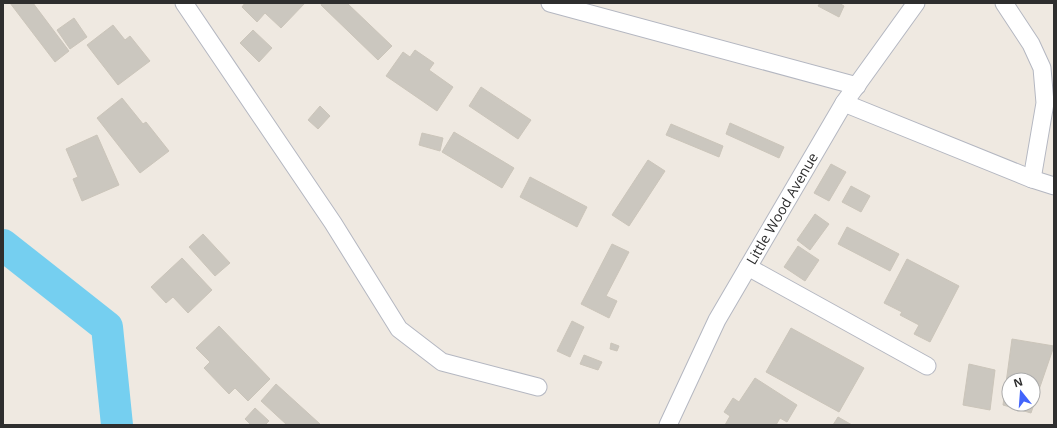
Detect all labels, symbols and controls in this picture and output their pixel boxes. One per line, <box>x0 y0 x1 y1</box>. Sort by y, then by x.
street label: Little Wood Avenue <box>742 149 822 268</box>
north arrow <box>1001 372 1041 412</box>
text: N <box>1011 373 1024 390</box>

